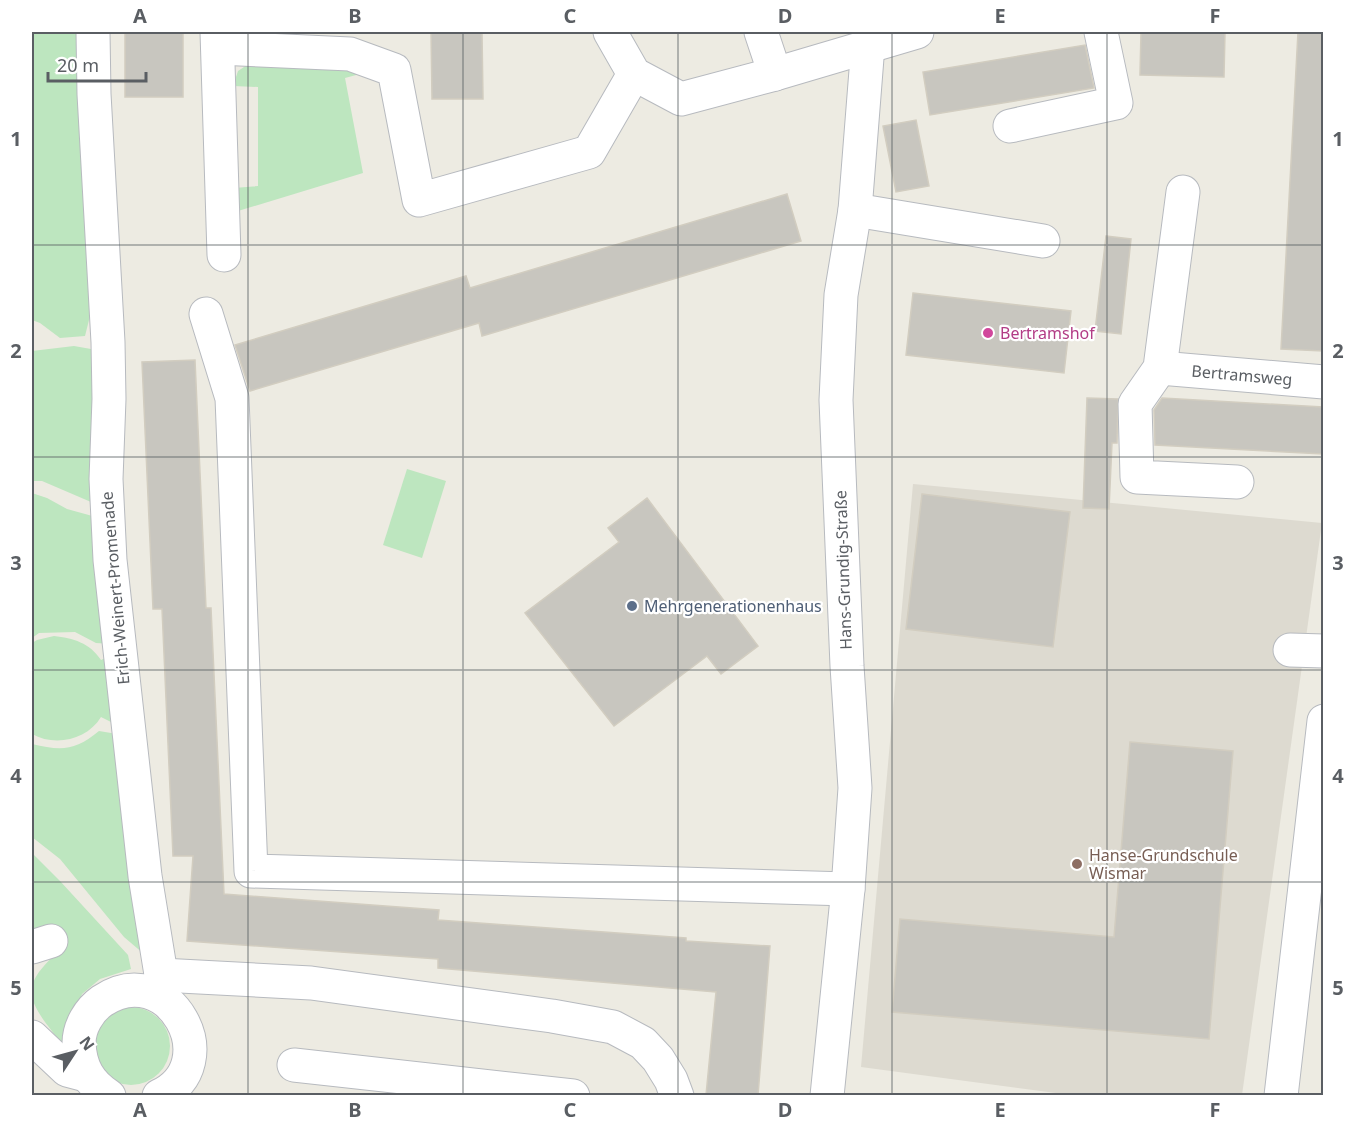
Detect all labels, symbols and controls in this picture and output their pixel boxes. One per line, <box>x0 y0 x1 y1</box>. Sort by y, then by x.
text: A <box>133 2 147 29</box>
text: B <box>348 2 362 29</box>
text: C <box>564 2 577 29</box>
text: D <box>778 2 792 29</box>
text: E <box>994 2 1006 29</box>
text: F <box>1210 2 1220 29</box>
scale bar <box>48 45 146 83</box>
text: 20 m <box>57 53 99 77</box>
text: 1 <box>10 125 22 152</box>
text: 1 <box>1332 125 1344 152</box>
place label: Bertramshof <box>1000 322 1096 344</box>
marker: Bertramshof <box>981 326 995 340</box>
text: 2 <box>10 337 22 364</box>
text: 2 <box>1332 337 1344 364</box>
street label: Bertramsweg <box>1191 360 1293 390</box>
street label: Erich-Weinert-Promenade <box>96 490 134 686</box>
street label: Hans-Grundig-Straße <box>829 490 857 650</box>
text: 3 <box>10 549 22 576</box>
text: 3 <box>1332 549 1344 576</box>
place label: Mehrgenerationenhaus <box>644 595 822 617</box>
marker: Mehrgenerationenhaus <box>625 599 639 613</box>
text: 4 <box>10 762 22 789</box>
text: 4 <box>1332 762 1344 789</box>
place label: Hanse-Grundschule Wismar <box>1089 844 1238 884</box>
marker: Hanse-Grundschule Wismar <box>1070 857 1084 871</box>
text: 5 <box>10 974 22 1001</box>
text: 5 <box>1332 974 1344 1001</box>
north arrow <box>45 1022 105 1082</box>
text: N <box>74 1031 100 1055</box>
text: A <box>133 1096 147 1123</box>
text: B <box>348 1096 362 1123</box>
text: C <box>564 1096 577 1123</box>
text: D <box>778 1096 792 1123</box>
text: E <box>994 1096 1006 1123</box>
text: F <box>1210 1096 1220 1123</box>

